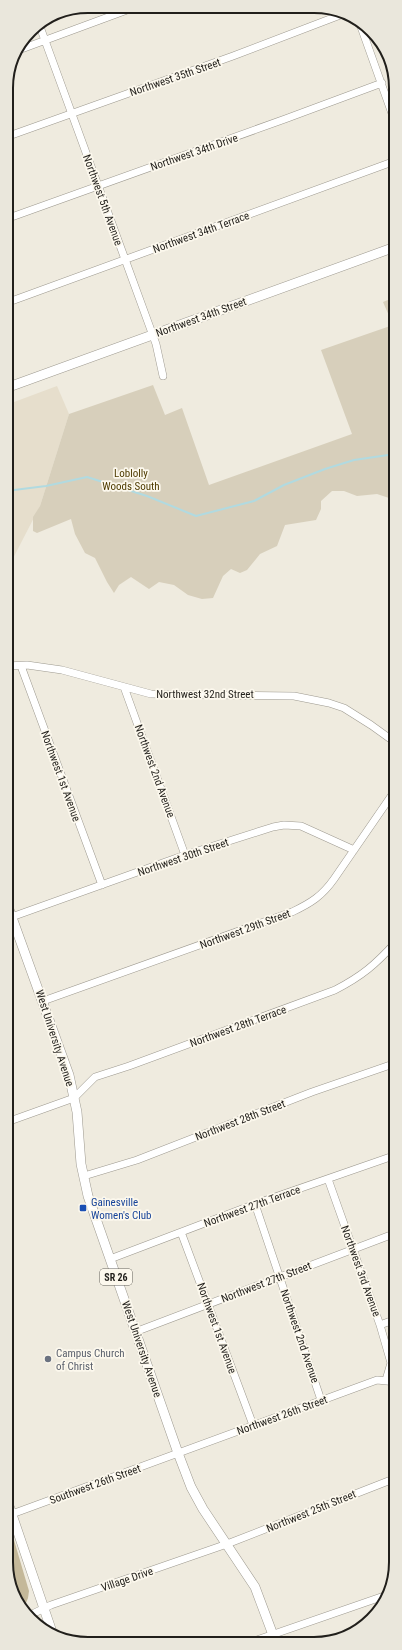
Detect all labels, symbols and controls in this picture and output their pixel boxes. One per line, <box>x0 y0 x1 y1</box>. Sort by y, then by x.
street label: Northwest 35th Street <box>128 56 222 99</box>
street label: Northwest 34th Drive <box>149 131 240 174</box>
street label: Northwest 5th Avenue <box>80 153 125 247</box>
street label: Northwest 34th Terrace <box>151 209 251 256</box>
street label: Northwest 34th Street <box>154 295 248 340</box>
park label: Loblolly Woods South <box>102 467 160 493</box>
street label: Northwest 32nd Street <box>156 688 254 701</box>
street label: Northwest 2nd Avenue <box>132 723 177 819</box>
street label: Northwest 1st Avenue <box>38 729 83 823</box>
street label: Northwest 30th Street <box>136 836 230 879</box>
street label: Northwest 29th Street <box>198 907 292 952</box>
street label: West University Avenue <box>33 988 76 1088</box>
street label: Northwest 28th Terrace <box>188 1003 288 1050</box>
street label: Northwest 28th Street <box>193 1097 287 1144</box>
street label: Northwest 27th Terrace <box>202 1183 302 1230</box>
place label: Gainesville Women's Club <box>91 1196 151 1222</box>
marker: Gainesville Women's Club <box>78 1203 88 1213</box>
street label: Northwest 3rd Avenue <box>338 1224 383 1318</box>
street label: Northwest 27th Street <box>219 1259 313 1306</box>
road number: SR 26 <box>100 1269 132 1285</box>
street label: Northwest 1st Avenue <box>194 1281 239 1375</box>
street label: Northwest 2nd Avenue <box>277 1288 322 1385</box>
street label: West University Avenue <box>119 1299 164 1399</box>
place label: Campus Church of Christ <box>56 1347 125 1373</box>
marker: Campus Church of Christ <box>43 1354 53 1364</box>
street label: Northwest 26th Street <box>235 1393 329 1438</box>
street label: Southwest 26th Street <box>48 1462 142 1507</box>
street label: Northwest 25th Street <box>265 1488 358 1535</box>
street label: Village Drive <box>99 1565 155 1594</box>

